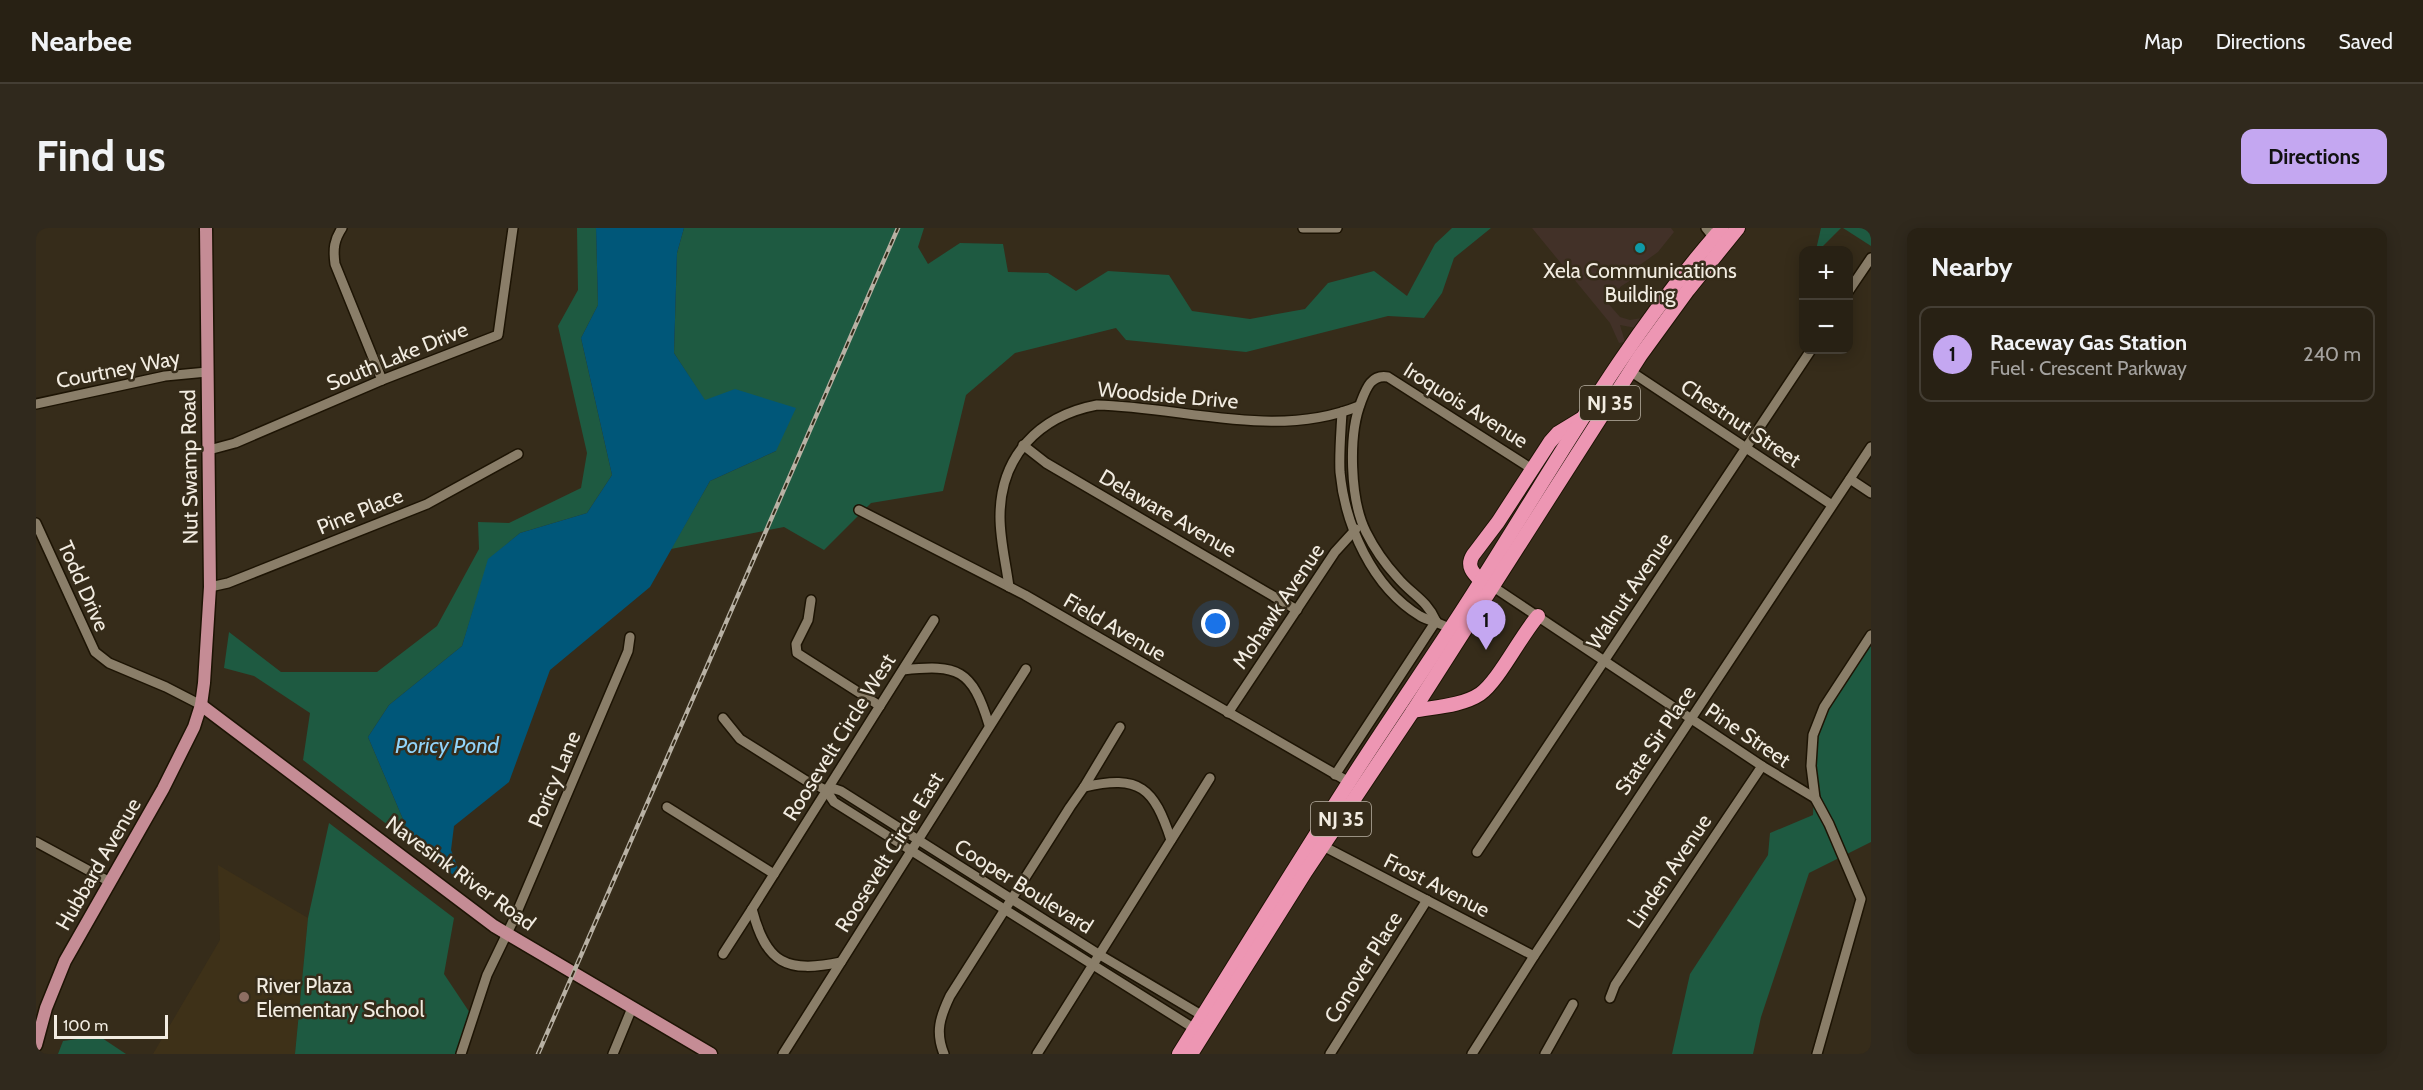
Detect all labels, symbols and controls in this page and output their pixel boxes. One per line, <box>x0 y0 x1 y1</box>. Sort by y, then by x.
text: Nearbee <box>30 24 132 58</box>
text: Map <box>2144 29 2183 54</box>
text: Directions <box>2216 29 2305 54</box>
text: Saved <box>2338 29 2393 54</box>
button: Directions <box>2241 129 2387 184</box>
text: Find us <box>36 130 165 182</box>
marker: Xela Communications Building <box>1633 241 1647 255</box>
map controls <box>1799 246 1853 354</box>
button: + <box>1799 246 1853 300</box>
text: Nearby <box>1931 251 2012 283</box>
place label: Xela Communications Building <box>1543 258 1737 307</box>
button: − <box>1799 300 1853 354</box>
street label: South Lake Drive <box>323 316 472 396</box>
text: Raceway Gas Station <box>1990 329 2187 356</box>
text: 1 <box>1949 342 1956 366</box>
text: 240 m <box>2303 342 2361 366</box>
street label: Courtney Way <box>54 345 183 393</box>
text: Fuel · Crescent Parkway <box>1990 356 2187 380</box>
street label: Iroquois Avenue <box>1399 357 1533 453</box>
street label: Chestnut Street <box>1676 374 1806 472</box>
street label: Woodside Drive <box>1097 376 1240 414</box>
road number: NJ 35 <box>1580 386 1640 420</box>
street label: Nut Swamp Road <box>175 389 203 545</box>
street label: Delaware Avenue <box>1095 464 1241 563</box>
street label: Pine Place <box>313 482 407 540</box>
street label: Walnut Avenue <box>1581 528 1677 654</box>
street label: Todd Drive <box>53 537 115 635</box>
street label: Mohawk Avenue <box>1227 539 1329 673</box>
street label: Field Avenue <box>1059 588 1171 666</box>
pin: 1 <box>1466 600 1506 650</box>
your location <box>1201 609 1230 638</box>
street label: Roosevelt Circle West <box>777 649 901 825</box>
street label: State Sir Place <box>1609 680 1701 799</box>
street label: Pine Street <box>1701 697 1795 773</box>
street label: Poricy Lane <box>522 727 586 831</box>
water label: Poricy Pond <box>395 732 500 759</box>
street label: Roosevelt Circle East <box>830 767 948 937</box>
street label: Hubbard Avenue <box>50 793 146 934</box>
road number: NJ 35 <box>1311 802 1371 836</box>
street label: Linden Avenue <box>1622 809 1716 933</box>
street label: Navesink River Road <box>381 810 541 936</box>
street label: Cooper Boulevard <box>950 833 1098 939</box>
street label: Frost Avenue <box>1380 848 1494 922</box>
street label: Conover Place <box>1319 906 1407 1027</box>
place label: River Plaza Elementary School <box>256 973 424 1022</box>
marker: River Plaza Elementary School <box>237 990 251 1004</box>
scale bar <box>54 1012 168 1040</box>
text: 100 m <box>63 1016 108 1035</box>

